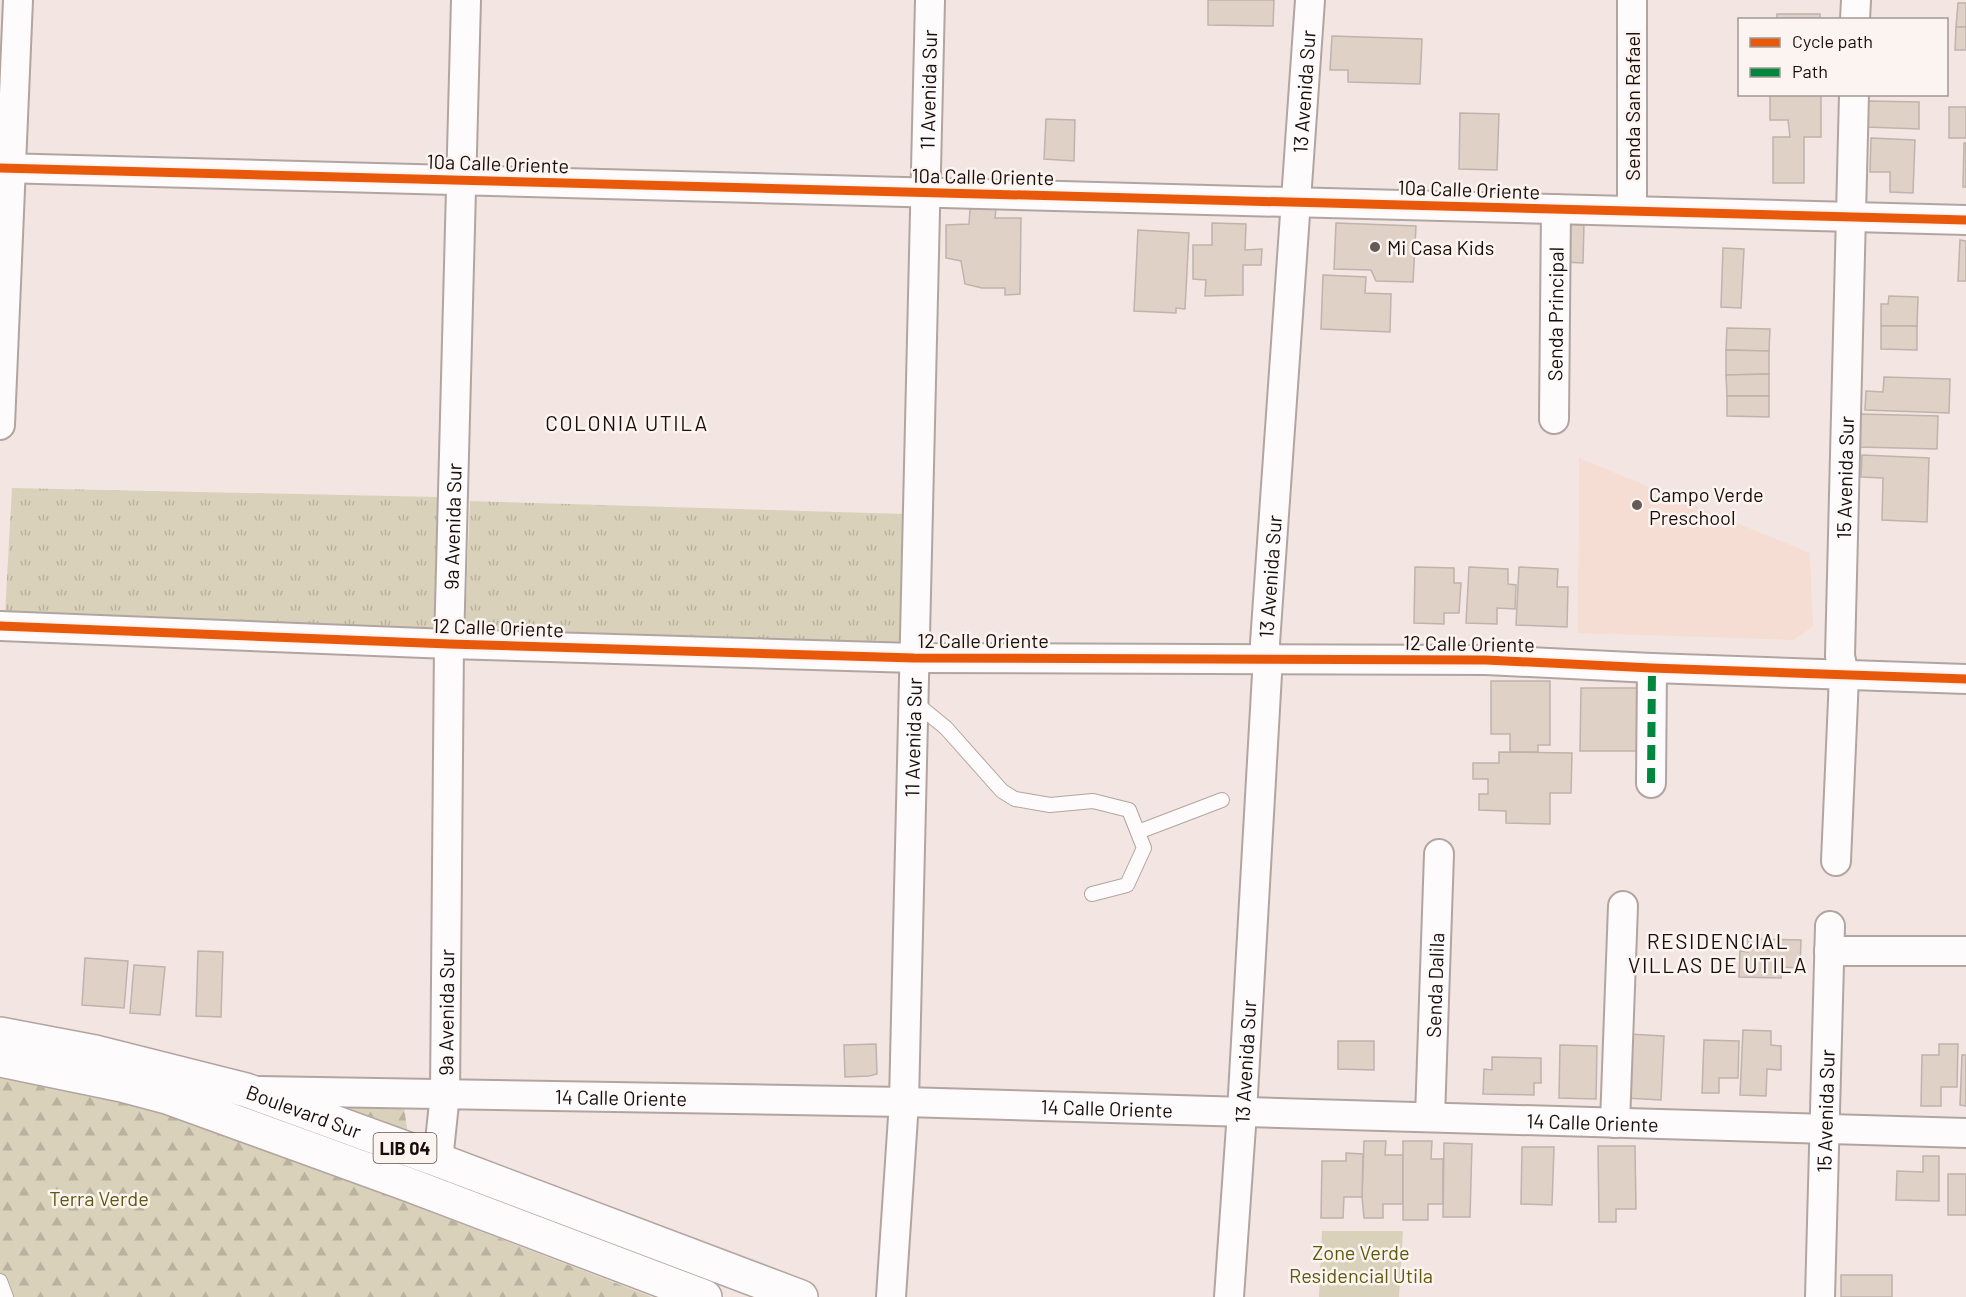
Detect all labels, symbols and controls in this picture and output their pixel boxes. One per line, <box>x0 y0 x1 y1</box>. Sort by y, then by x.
legend <box>1738 18 1948 96</box>
street label: 11 Avenida Sur <box>914 29 941 150</box>
street label: 13 Avenida Sur <box>1287 29 1320 154</box>
text: Cycle path <box>1792 30 1873 52</box>
street label: Senda San Rafael <box>1620 31 1644 181</box>
text: Path <box>1792 60 1828 82</box>
street label: 10a Calle Oriente <box>426 149 570 177</box>
street label: 10a Calle Oriente <box>912 163 1054 189</box>
street label: 10a Calle Oriente <box>1397 175 1541 203</box>
place label: Mi Casa Kids <box>1387 235 1494 259</box>
marker: Mi Casa Kids <box>1368 240 1382 254</box>
street label: Senda Principal <box>1542 247 1568 381</box>
district label: COLONIA UTILA <box>545 410 709 435</box>
street label: 15 Avenida Sur <box>1831 416 1858 540</box>
street label: 9a Avenida Sur <box>438 463 466 590</box>
place label: Campo Verde Preschool <box>1649 482 1764 529</box>
marker: Campo Verde Preschool <box>1630 498 1644 512</box>
street label: 13 Avenida Sur <box>1253 514 1286 639</box>
street label: 12 Calle Oriente <box>432 613 564 641</box>
street label: 12 Calle Oriente <box>917 628 1049 652</box>
street label: 12 Calle Oriente <box>1403 630 1535 656</box>
street label: 11 Avenida Sur <box>899 677 926 798</box>
district label: RESIDENCIAL VILLAS DE UTILA <box>1628 928 1808 977</box>
street label: Senda Dalila <box>1421 932 1448 1038</box>
street label: 9a Avenida Sur <box>433 949 458 1076</box>
street label: 13 Avenida Sur <box>1229 999 1260 1124</box>
street label: 15 Avenida Sur <box>1811 1049 1839 1173</box>
street label: Boulevard Sur <box>243 1079 365 1143</box>
street label: 14 Calle Oriente <box>555 1084 687 1110</box>
street label: 14 Calle Oriente <box>1040 1094 1173 1122</box>
street label: 14 Calle Oriente <box>1526 1108 1659 1136</box>
road number: LIB 04 <box>374 1133 436 1163</box>
park label: Terra Verde <box>49 1186 149 1210</box>
park label: Zone Verde Residencial Utila <box>1289 1240 1433 1287</box>

